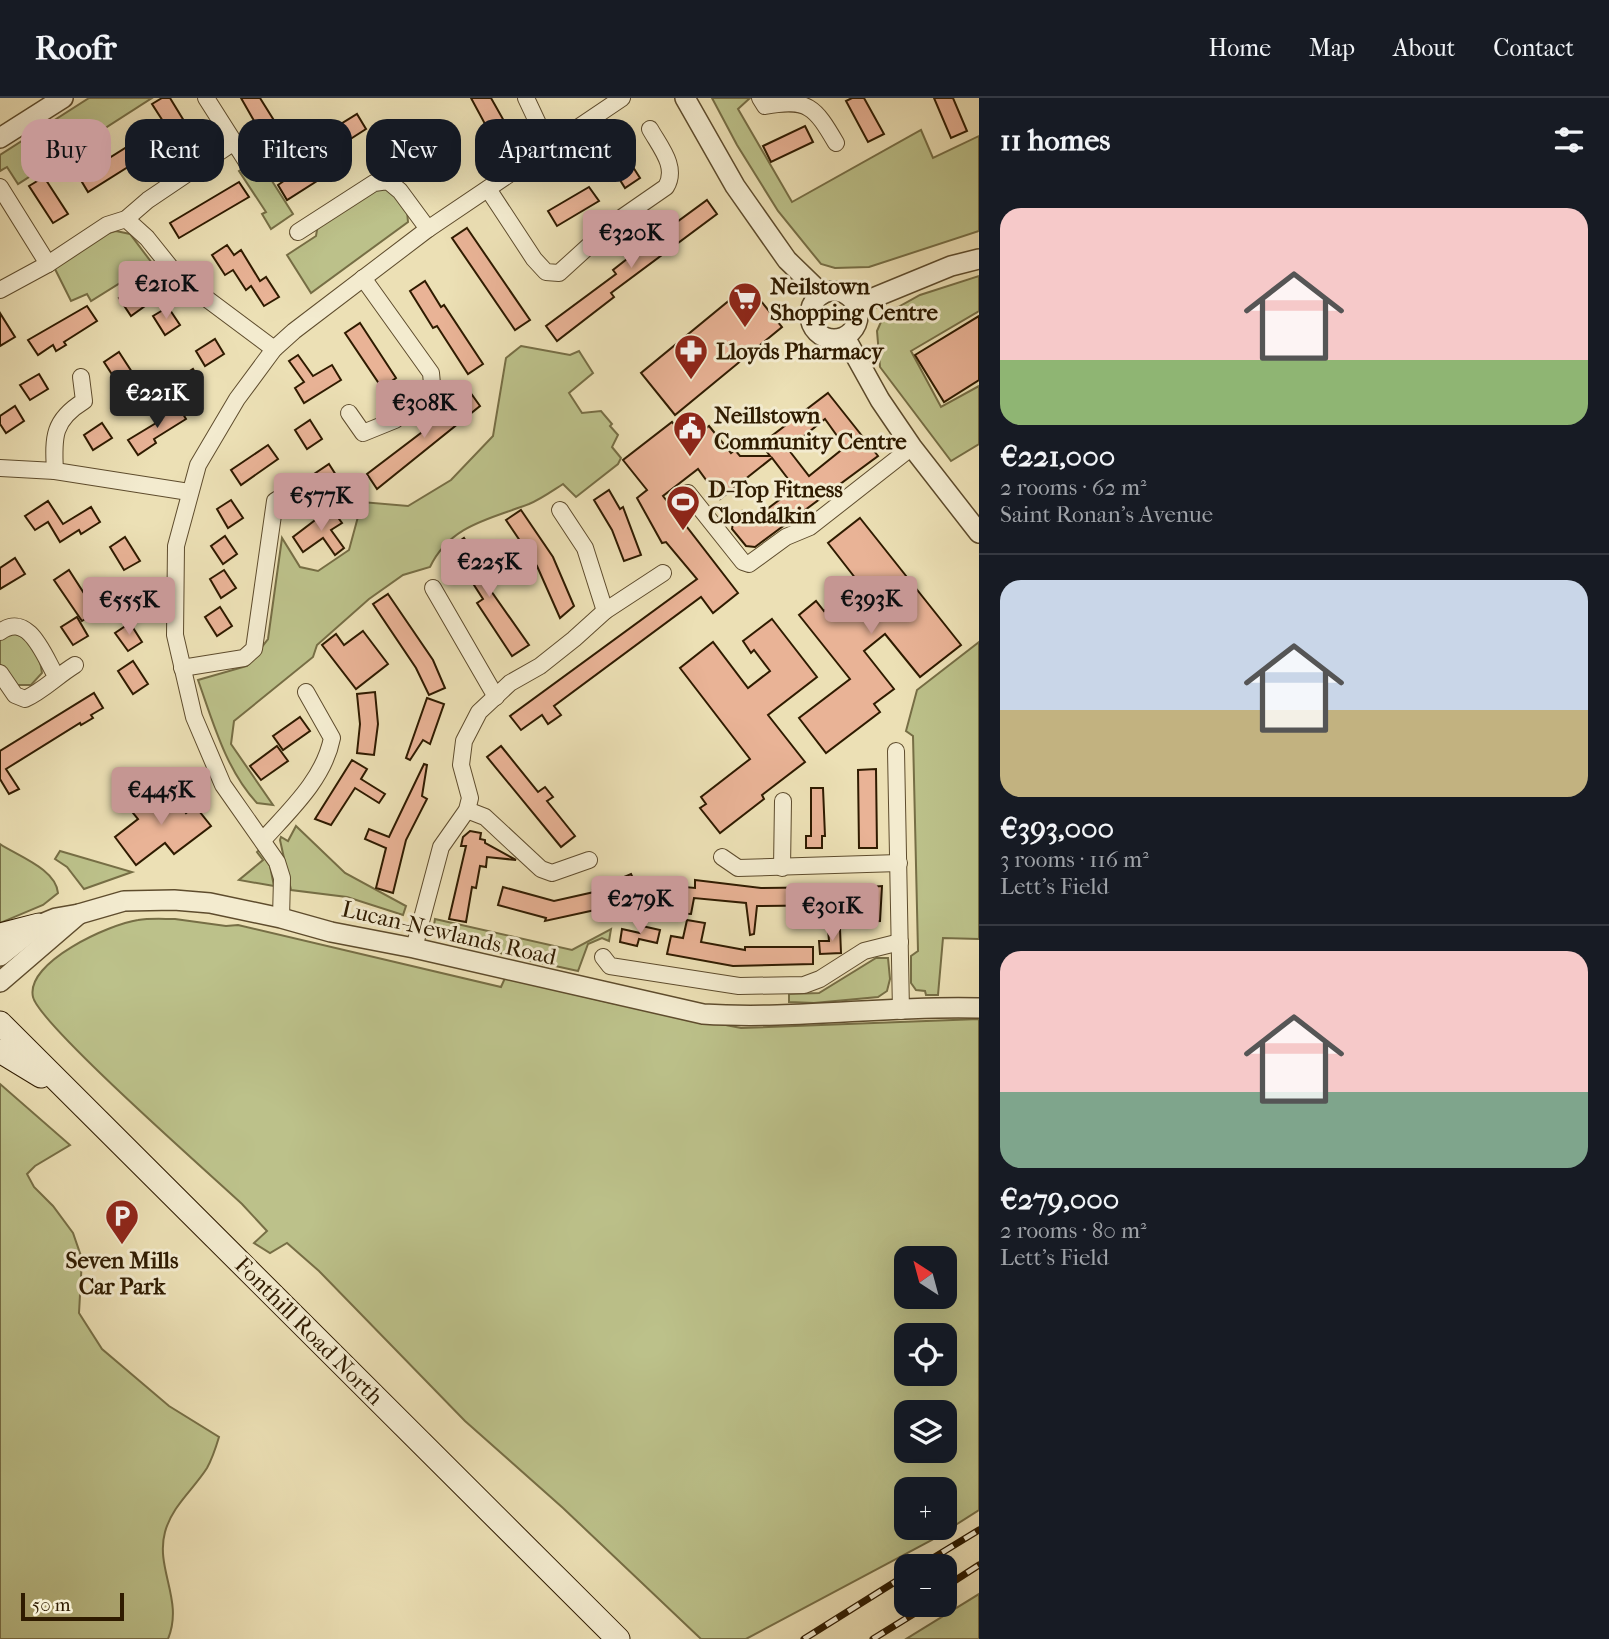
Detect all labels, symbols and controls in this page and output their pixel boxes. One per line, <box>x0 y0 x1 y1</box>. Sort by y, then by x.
text: Roofr <box>35 29 117 68</box>
text: Home <box>1209 34 1271 62</box>
text: Map <box>1309 34 1355 62</box>
text: About <box>1393 34 1455 62</box>
text: Contact <box>1493 34 1574 62</box>
chip: Buy <box>21 119 111 182</box>
chip: Rent <box>125 119 224 182</box>
chip: Filters <box>238 119 352 182</box>
chip: New <box>366 119 461 182</box>
chip: Apartment <box>475 119 636 182</box>
icon: filters <box>1550 121 1588 159</box>
text: 11 homes <box>1000 123 1110 158</box>
pin: €320K <box>582 211 680 270</box>
text: €320K <box>599 219 663 246</box>
icon: home <box>1231 253 1357 379</box>
pin: €210K <box>117 262 215 321</box>
text: €210K <box>135 270 197 297</box>
place label: Neilstown Shopping Centre <box>770 273 938 326</box>
supermarket icon: Neilstown Shopping Centre <box>726 280 764 329</box>
pharmacy icon: Lloyds Pharmacy <box>672 332 710 381</box>
place label: Lloyds Pharmacy <box>716 338 885 365</box>
pin: €221K <box>108 370 206 430</box>
text: €221K <box>126 379 188 406</box>
pin: €308K <box>375 380 473 440</box>
text: €308K <box>392 389 456 416</box>
place label: Neillstown Community Centre <box>714 402 907 455</box>
public building icon: Neillstown Community Centre <box>671 409 709 458</box>
text: €221,000 <box>1000 439 1115 474</box>
pin: €577K <box>272 474 370 533</box>
text: 2 rooms · 62 m² <box>1000 474 1147 501</box>
place label: D-Top Fitness Clondalkin <box>708 476 843 529</box>
text: €577K <box>290 482 352 509</box>
sports icon: D-Top Fitness Clondalkin <box>664 483 702 532</box>
text: Saint Ronan's Avenue <box>1000 501 1213 528</box>
pin: €225K <box>440 540 538 599</box>
text: €225K <box>457 548 521 575</box>
pin: €393K <box>822 576 920 636</box>
pin: €555K <box>80 578 178 637</box>
text: €393K <box>840 585 902 612</box>
text: €555K <box>99 586 159 613</box>
icon: home <box>1231 625 1357 751</box>
pin: €445K <box>112 768 210 827</box>
text: €445K <box>127 776 195 803</box>
text: €393,000 <box>1000 811 1114 846</box>
text: 3 rooms · 116 m² <box>1000 846 1149 873</box>
text: Lett's Field <box>1000 873 1109 900</box>
pin: €279K <box>591 876 689 936</box>
pin: €301K <box>783 884 881 943</box>
text: €279K <box>607 885 673 912</box>
text: €301K <box>802 892 862 919</box>
street label: Lucan-Newlands Road <box>339 895 559 971</box>
icon: home <box>1231 996 1357 1122</box>
text: €279,000 <box>1000 1182 1119 1217</box>
parking icon: Seven Mills Car Park <box>103 1197 141 1246</box>
text: 2 rooms · 80 m² <box>1000 1217 1147 1244</box>
text: Lett's Field <box>1000 1244 1109 1271</box>
north arrow <box>894 1246 957 1309</box>
map controls <box>894 1246 957 1617</box>
place label: Seven Mills Car Park <box>66 1247 179 1300</box>
street label: Fonthill Road North <box>229 1251 389 1411</box>
button: locate <box>894 1323 957 1386</box>
button: layers <box>894 1400 957 1463</box>
button: + <box>894 1477 957 1540</box>
button: − <box>894 1554 957 1617</box>
scale bar <box>21 1590 124 1622</box>
text: 50 m <box>32 1594 71 1616</box>

